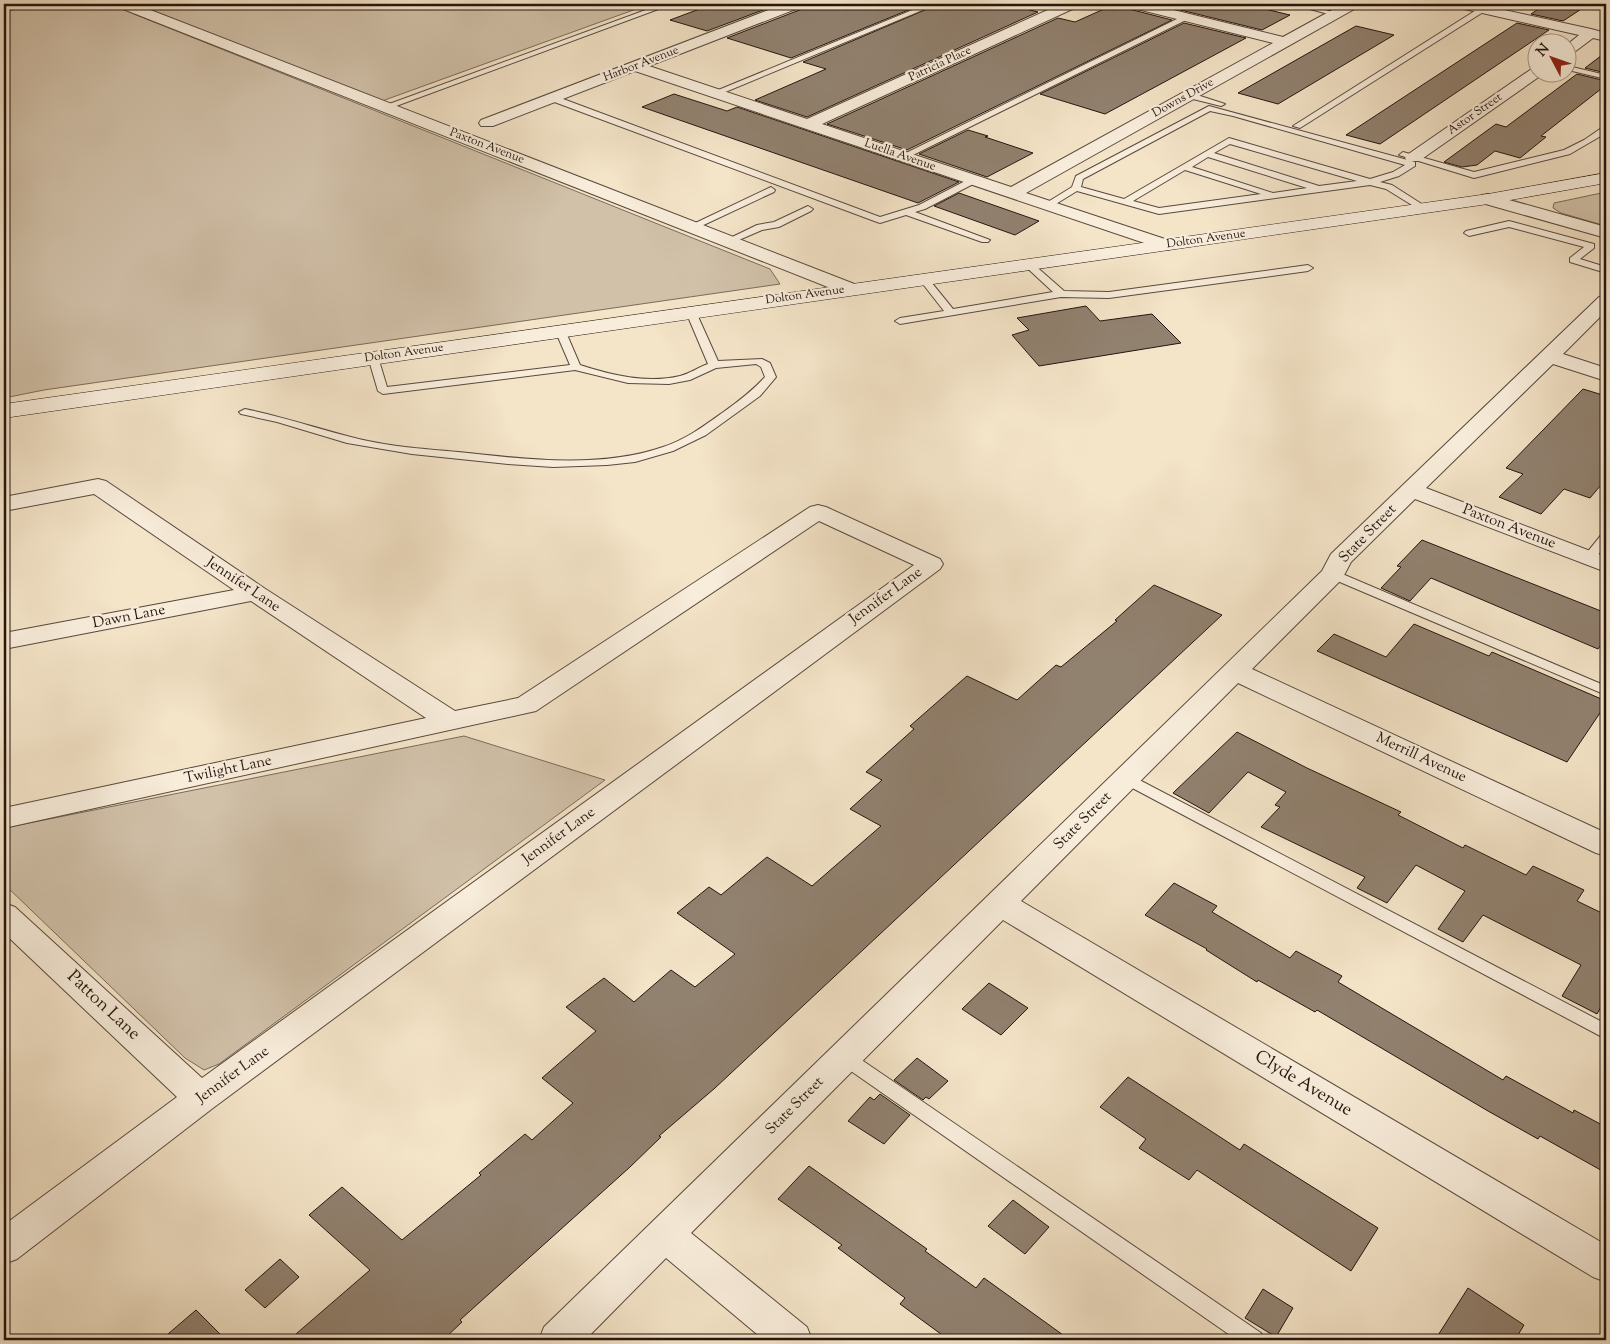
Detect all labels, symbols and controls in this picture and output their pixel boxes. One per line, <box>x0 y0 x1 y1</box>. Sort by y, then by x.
north arrow <box>1528 32 1578 82</box>
text: N <box>1532 40 1555 62</box>
street label: Harbor Avenue <box>601 41 682 87</box>
street label: Patricia Place <box>906 41 975 86</box>
street label: Downs Drive <box>1149 73 1217 122</box>
street label: Astor Street <box>1444 89 1506 139</box>
street label: Paxton Avenue <box>447 123 527 169</box>
street label: Luella Avenue <box>862 134 939 176</box>
street label: Dolton Avenue <box>1165 224 1247 253</box>
street label: Dolton Avenue <box>764 280 846 309</box>
street label: Dolton Avenue <box>363 338 445 367</box>
street label: State Street <box>1334 500 1402 568</box>
street label: Paxton Avenue <box>1459 500 1559 554</box>
street label: Jennifer Lane <box>201 552 284 618</box>
street label: Jennifer Lane <box>844 562 927 630</box>
street label: Dawn Lane <box>91 600 167 634</box>
street label: Merrill Avenue <box>1372 728 1470 788</box>
street label: Twilight Lane <box>182 750 274 790</box>
street label: State Street <box>1049 787 1117 855</box>
street label: Jennifer Lane <box>517 802 600 870</box>
street label: Patton Lane <box>60 965 146 1047</box>
street label: Jennifer Lane <box>191 1041 274 1109</box>
street label: Clyde Avenue <box>1249 1044 1357 1124</box>
street label: State Street <box>761 1072 829 1140</box>

